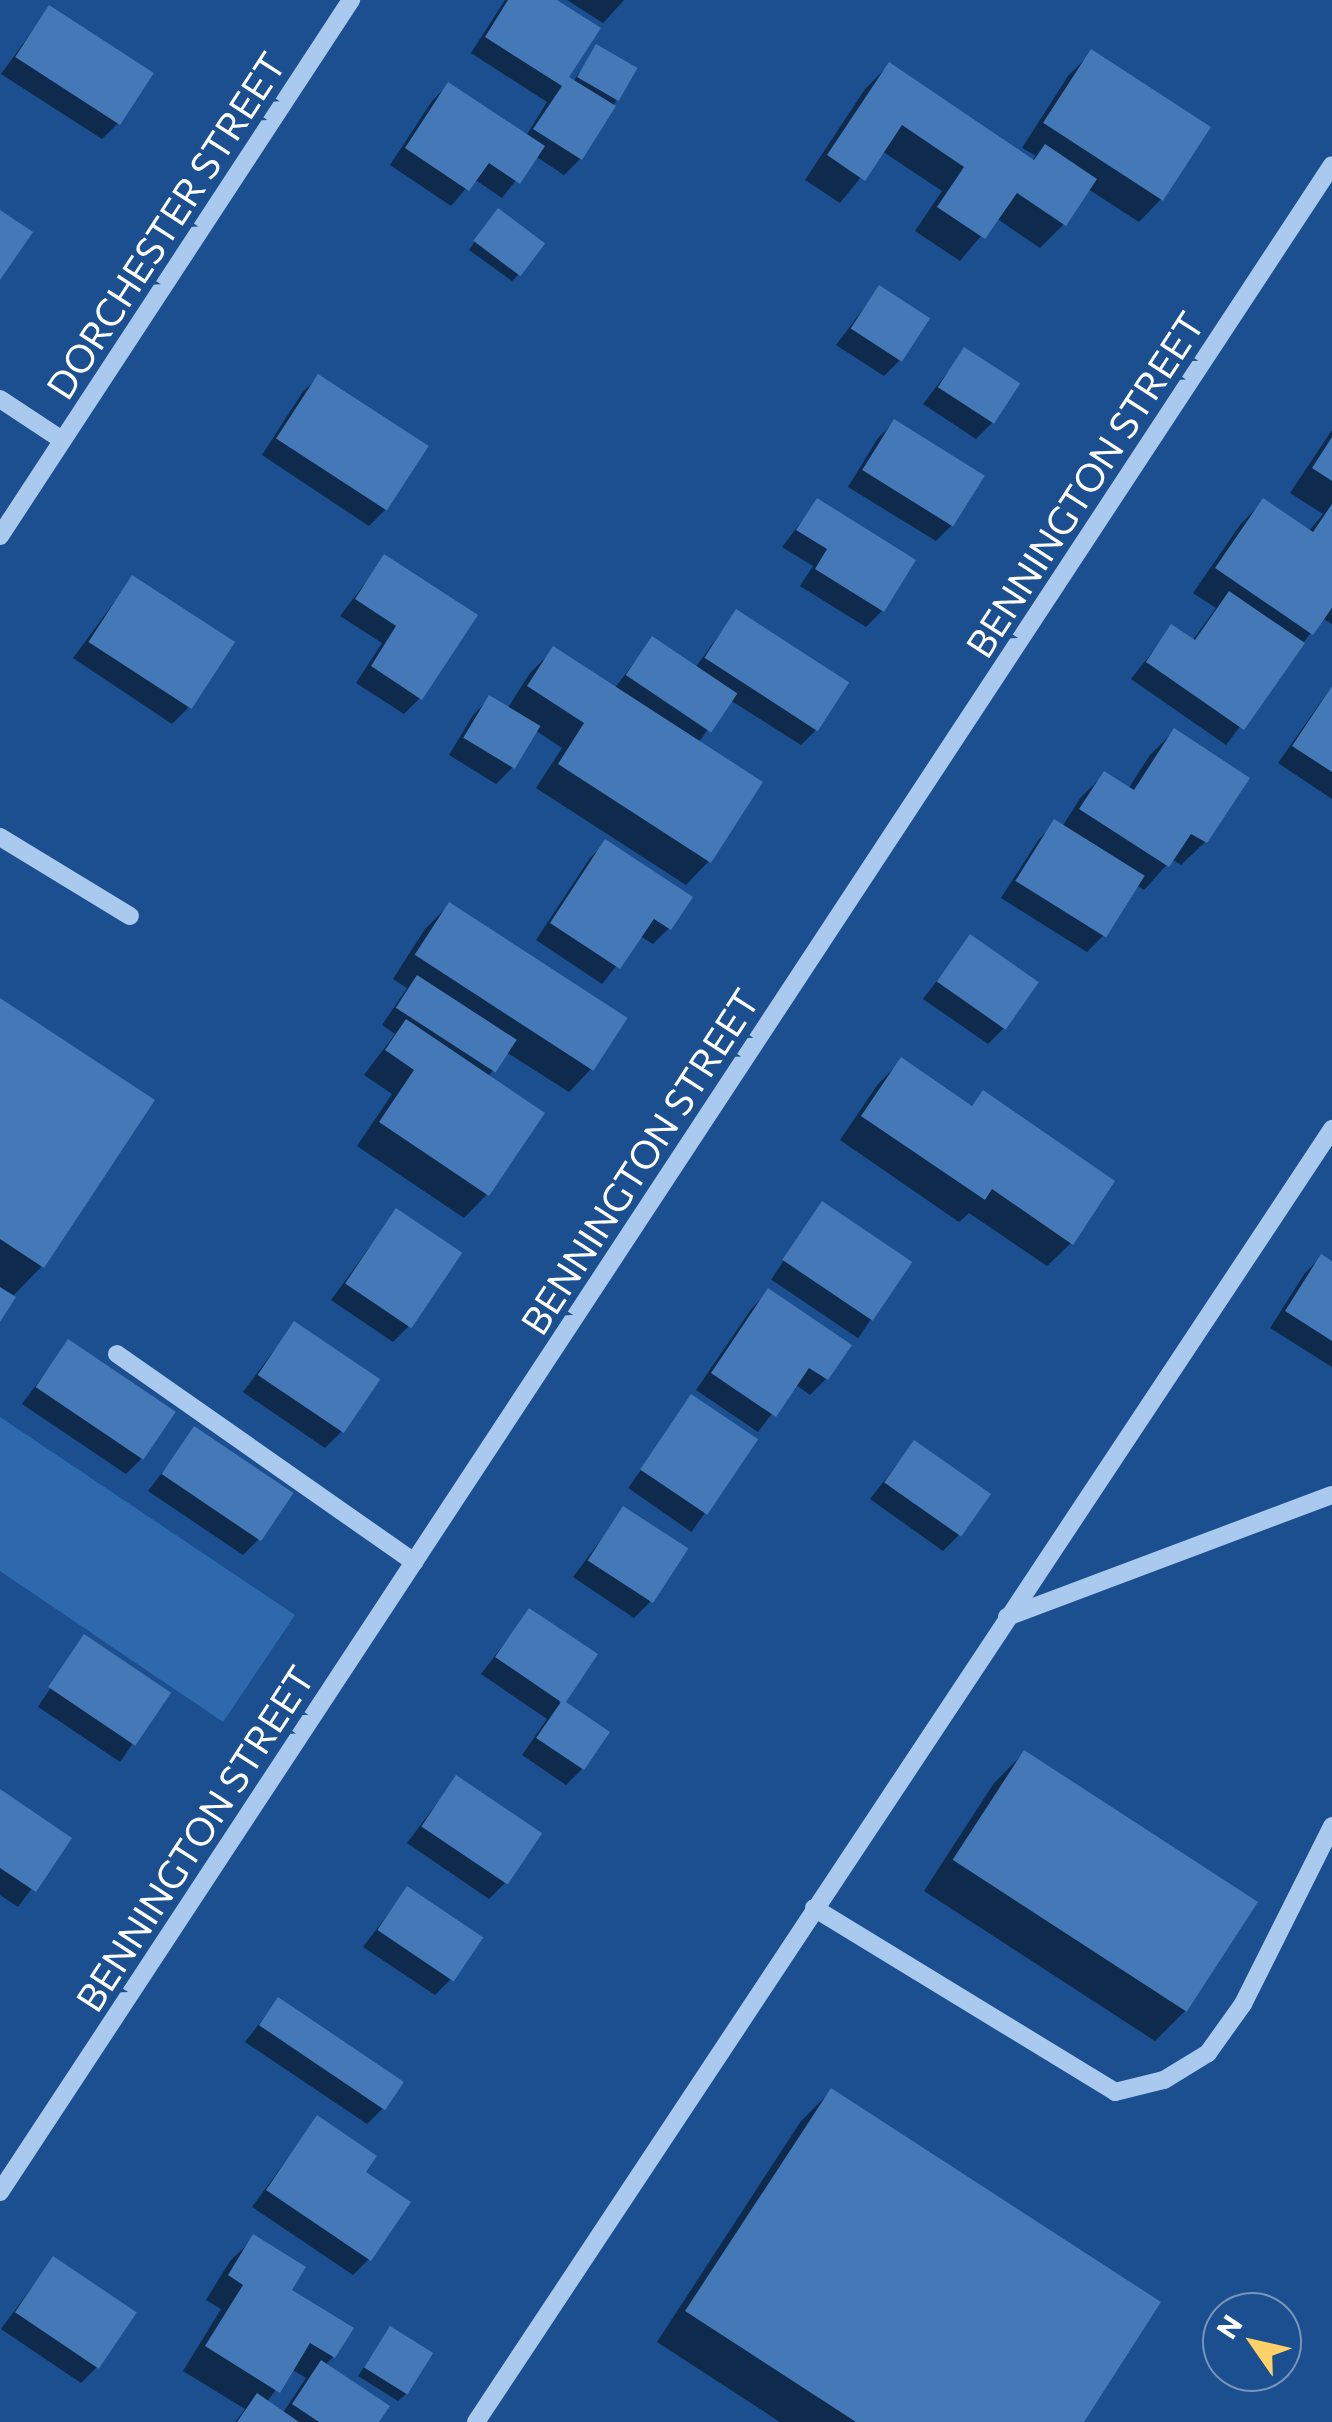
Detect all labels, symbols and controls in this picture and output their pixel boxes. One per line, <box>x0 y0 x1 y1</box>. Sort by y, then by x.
street label: DORCHESTER STREET <box>36 43 294 407</box>
street label: BENNINGTON STREET <box>955 303 1213 665</box>
street label: BENNINGTON STREET <box>510 980 768 1342</box>
street label: BENNINGTON STREET <box>65 1657 323 2019</box>
north arrow <box>1202 2292 1302 2392</box>
text: N <box>1209 2308 1249 2345</box>

